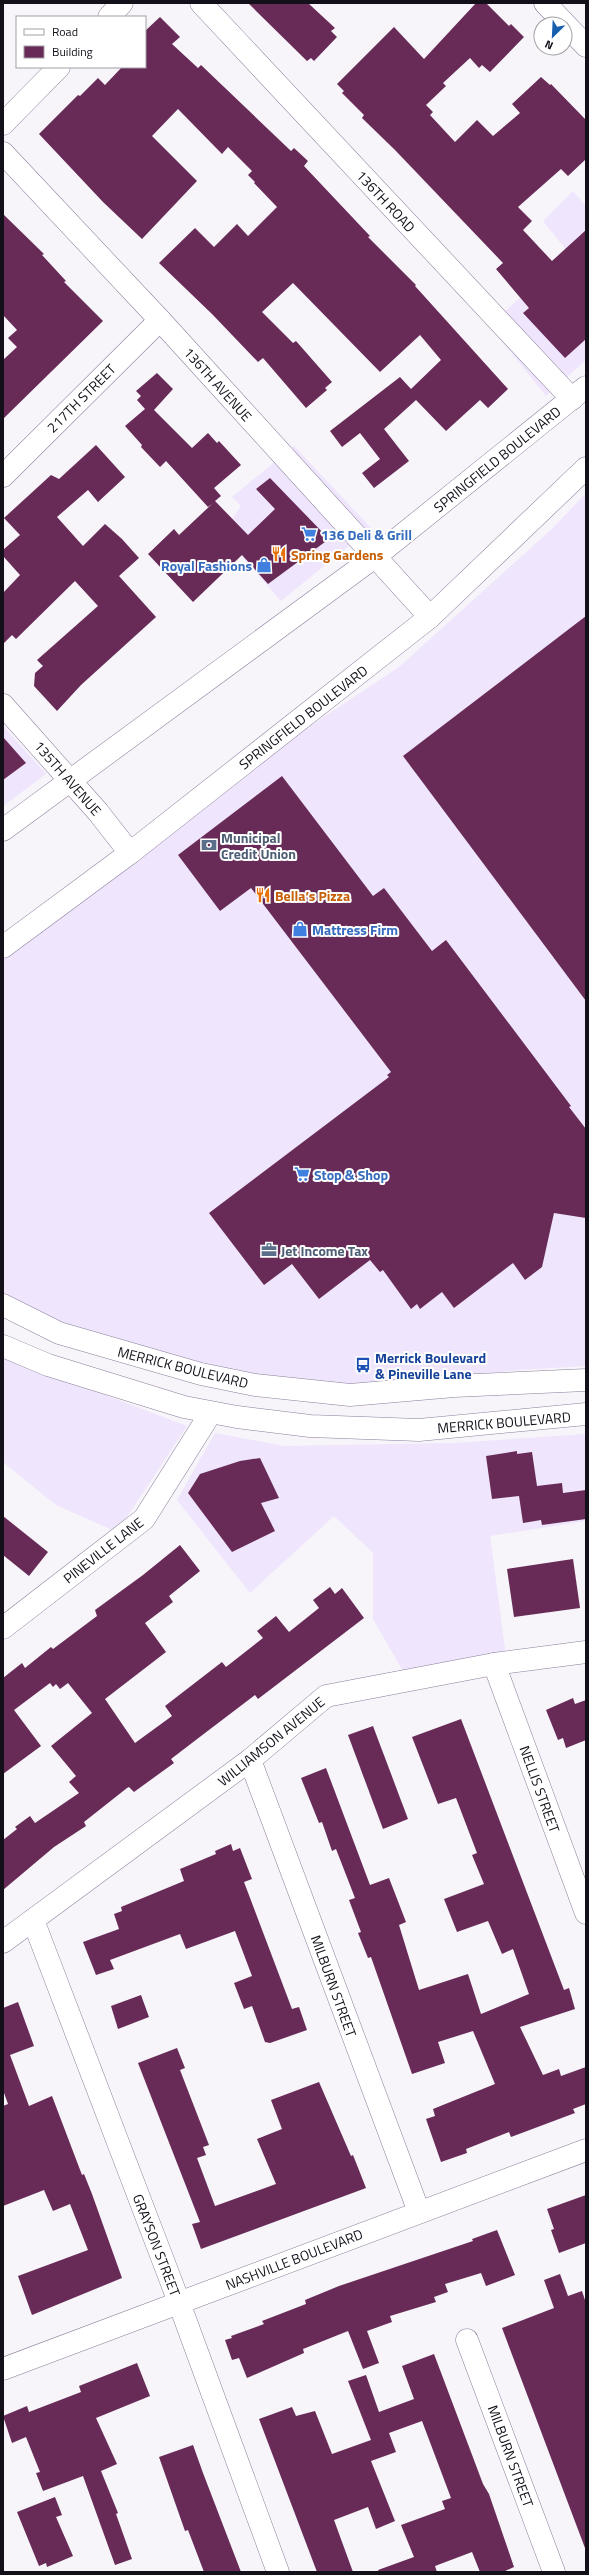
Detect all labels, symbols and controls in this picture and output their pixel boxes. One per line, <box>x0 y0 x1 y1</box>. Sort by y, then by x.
legend <box>16 16 146 68</box>
north arrow <box>533 16 573 56</box>
text: Road <box>52 22 78 41</box>
text: N <box>542 36 556 54</box>
text: Building <box>52 42 93 61</box>
street label: 136TH ROAD <box>352 165 420 237</box>
street label: 136TH AVENUE <box>179 342 257 426</box>
street label: 217TH STREET <box>42 358 121 437</box>
street label: SPRINGFIELD BOULEVARD <box>429 401 565 517</box>
place label: 136 Deli & Grill <box>321 524 412 545</box>
supermarket icon: 136 Deli & Grill <box>300 525 318 543</box>
place label: Spring Gardens <box>291 544 384 565</box>
restaurant icon: Spring Gardens <box>270 545 288 563</box>
place label: Royal Fashions <box>161 555 252 576</box>
shop icon: Royal Fashions <box>255 556 273 574</box>
street label: SPRINGFIELD BOULEVARD <box>234 660 372 774</box>
street label: 135TH AVENUE <box>29 736 107 820</box>
place label: Municipal Credit Union <box>221 827 296 864</box>
bank icon: Municipal Credit Union <box>200 836 218 854</box>
place label: Bella’s Pizza <box>275 885 350 906</box>
restaurant icon: Bella’s Pizza <box>254 886 272 904</box>
place label: Mattress Firm <box>312 919 398 940</box>
shop icon: Mattress Firm <box>291 920 309 938</box>
place label: Stop & Shop <box>314 1164 388 1185</box>
supermarket icon: Stop & Shop <box>293 1165 311 1183</box>
place label: Jet Income Tax <box>281 1240 368 1261</box>
office icon: Jet Income Tax <box>260 1241 278 1259</box>
street label: MERRICK BOULEVARD <box>115 1341 251 1393</box>
place label: Merrick Boulevard & Pineville Lane <box>375 1347 486 1384</box>
bus stop icon: Merrick Boulevard & Pineville Lane <box>354 1356 372 1374</box>
street label: MERRICK BOULEVARD <box>436 1406 572 1438</box>
street label: PINEVILLE LANE <box>58 1512 148 1588</box>
street label: WILLIAMSON AVENUE <box>213 1691 329 1791</box>
street label: NELLIS STREET <box>515 1743 566 1836</box>
street label: MILBURN STREET <box>306 1932 362 2041</box>
street label: GRAYSON STREET <box>128 2191 186 2300</box>
street label: NASHVILLE BOULEVARD <box>222 2223 366 2295</box>
street label: MILBURN STREET <box>483 2402 539 2511</box>

